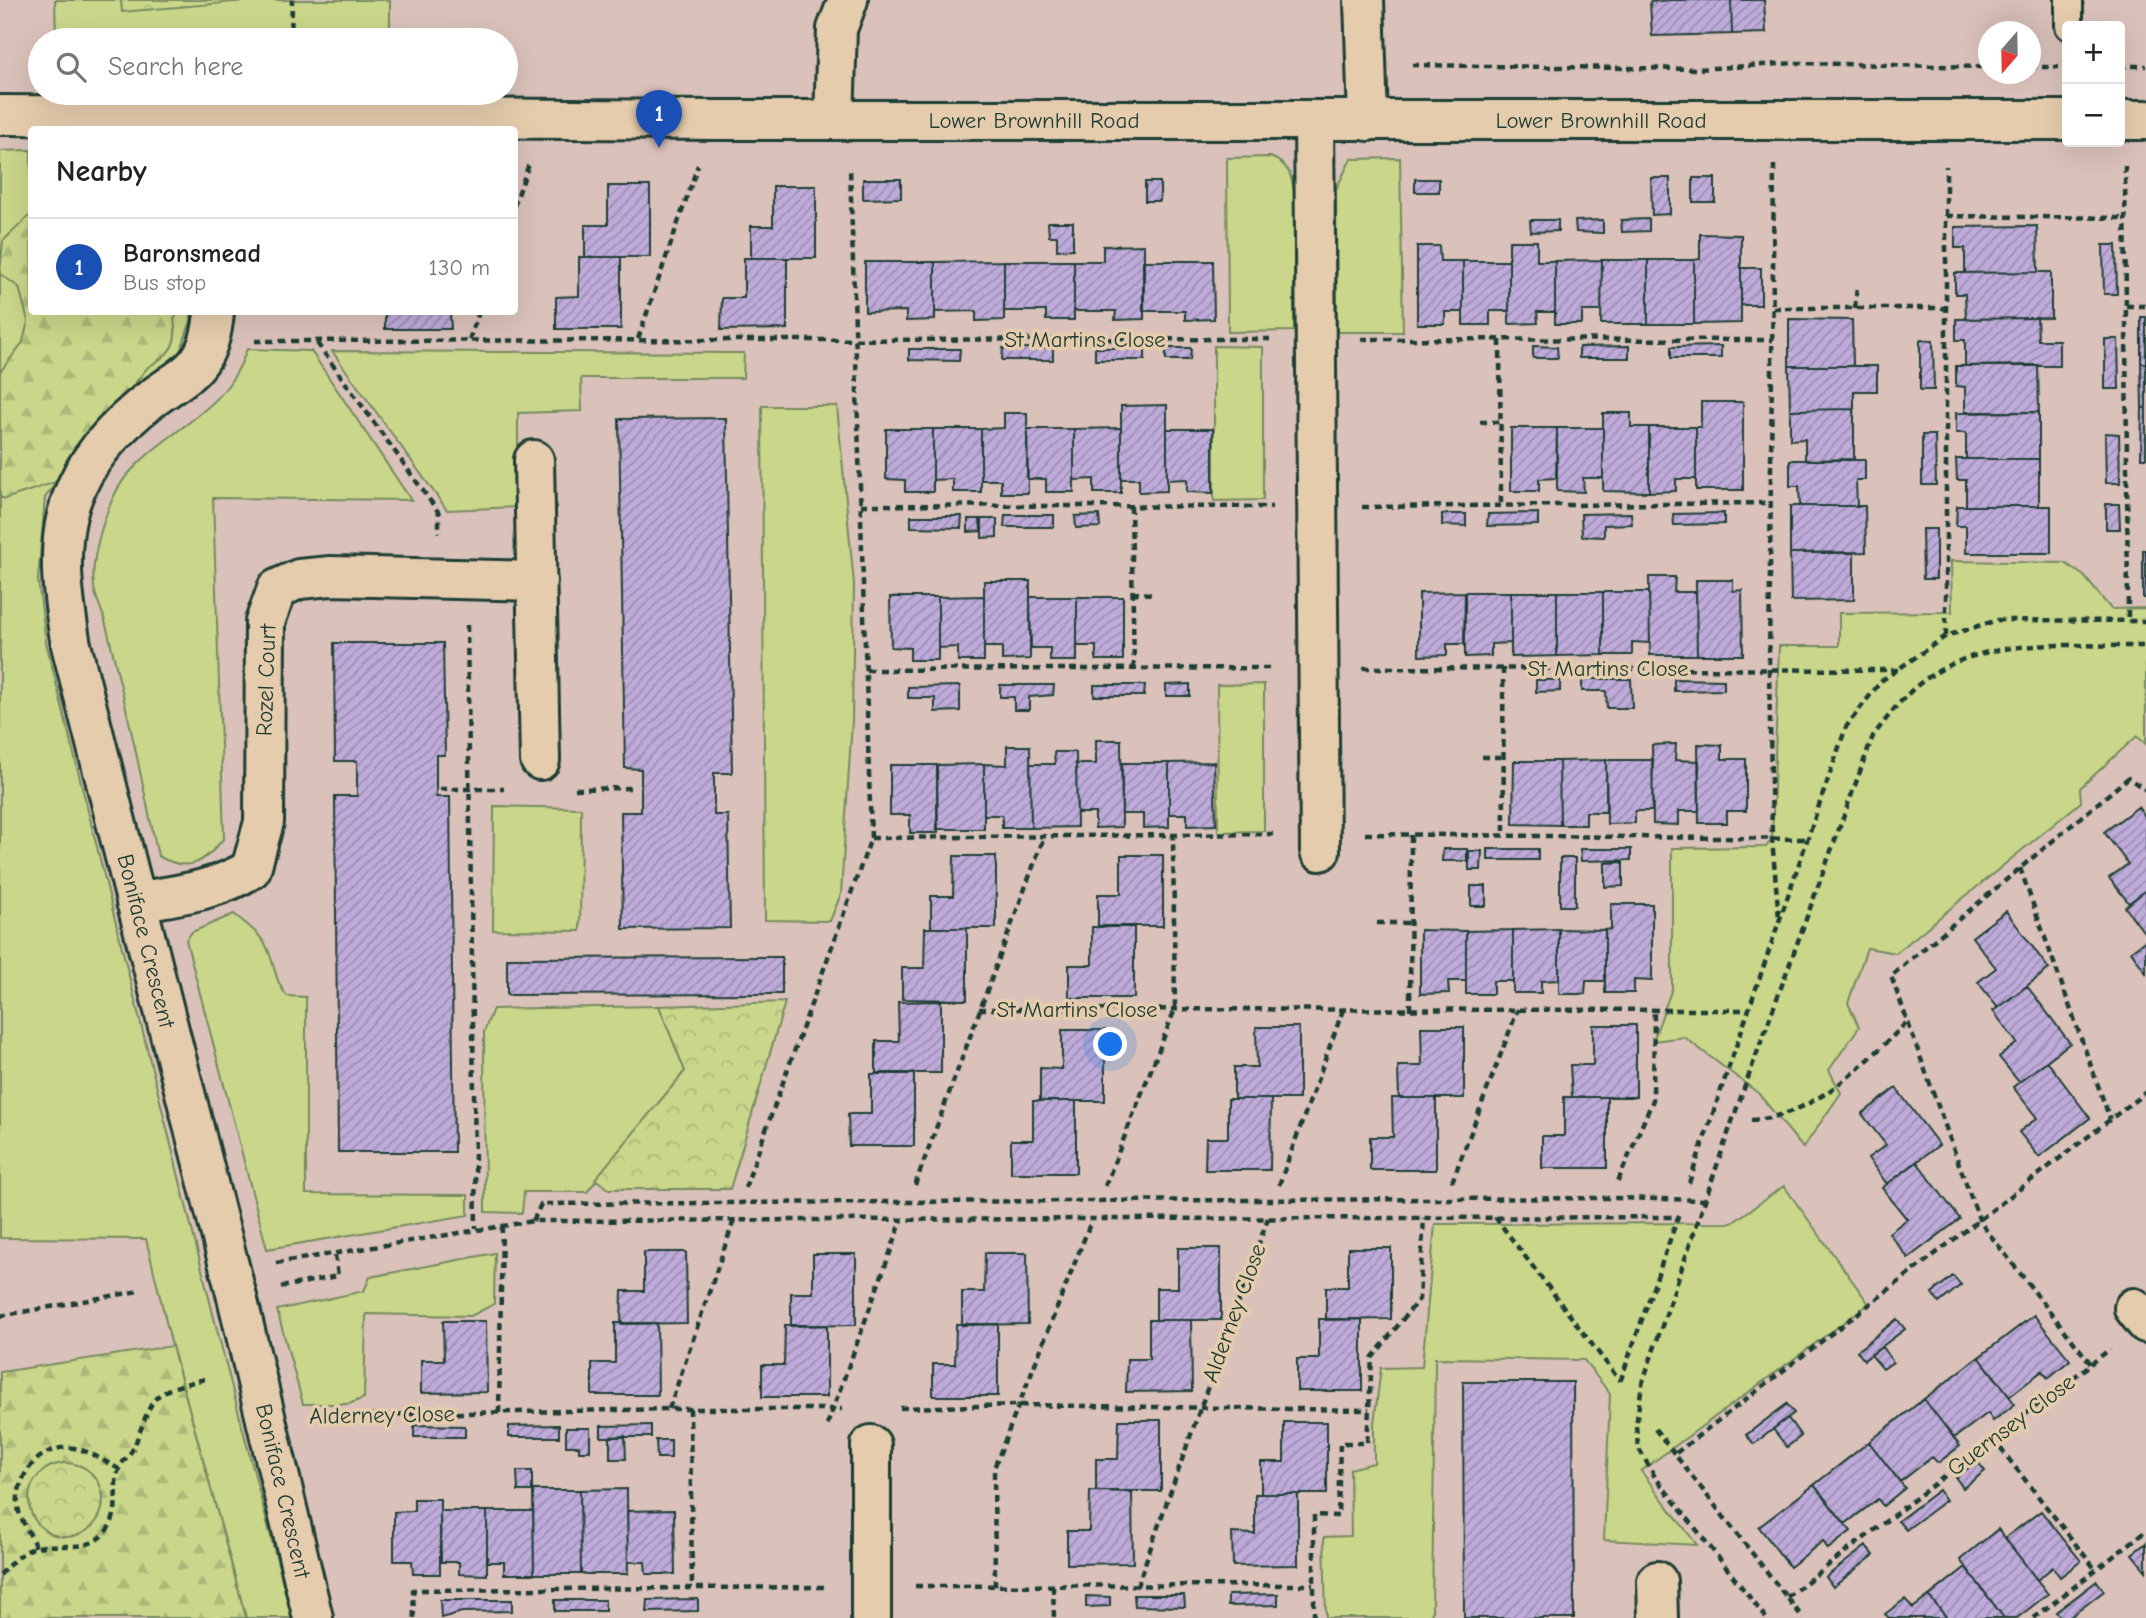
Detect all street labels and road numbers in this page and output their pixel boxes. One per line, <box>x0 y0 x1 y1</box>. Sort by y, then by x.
street label: Lower Brownhill Road <box>928 107 1140 134</box>
street label: Lower Brownhill Road <box>1495 107 1707 134</box>
street label: St Martins Close <box>1004 326 1166 353</box>
street label: Rozel Court <box>251 622 282 737</box>
street label: St Martins Close <box>1527 655 1689 682</box>
street label: Boniface Crescent <box>111 851 181 1032</box>
street label: St Martins Close <box>996 996 1158 1023</box>
street label: Alderney Close <box>1196 1240 1272 1386</box>
street label: Guernsey Close <box>1942 1368 2080 1482</box>
street label: Alderney Close <box>309 1400 455 1430</box>
street label: Boniface Crescent <box>250 1401 317 1582</box>

